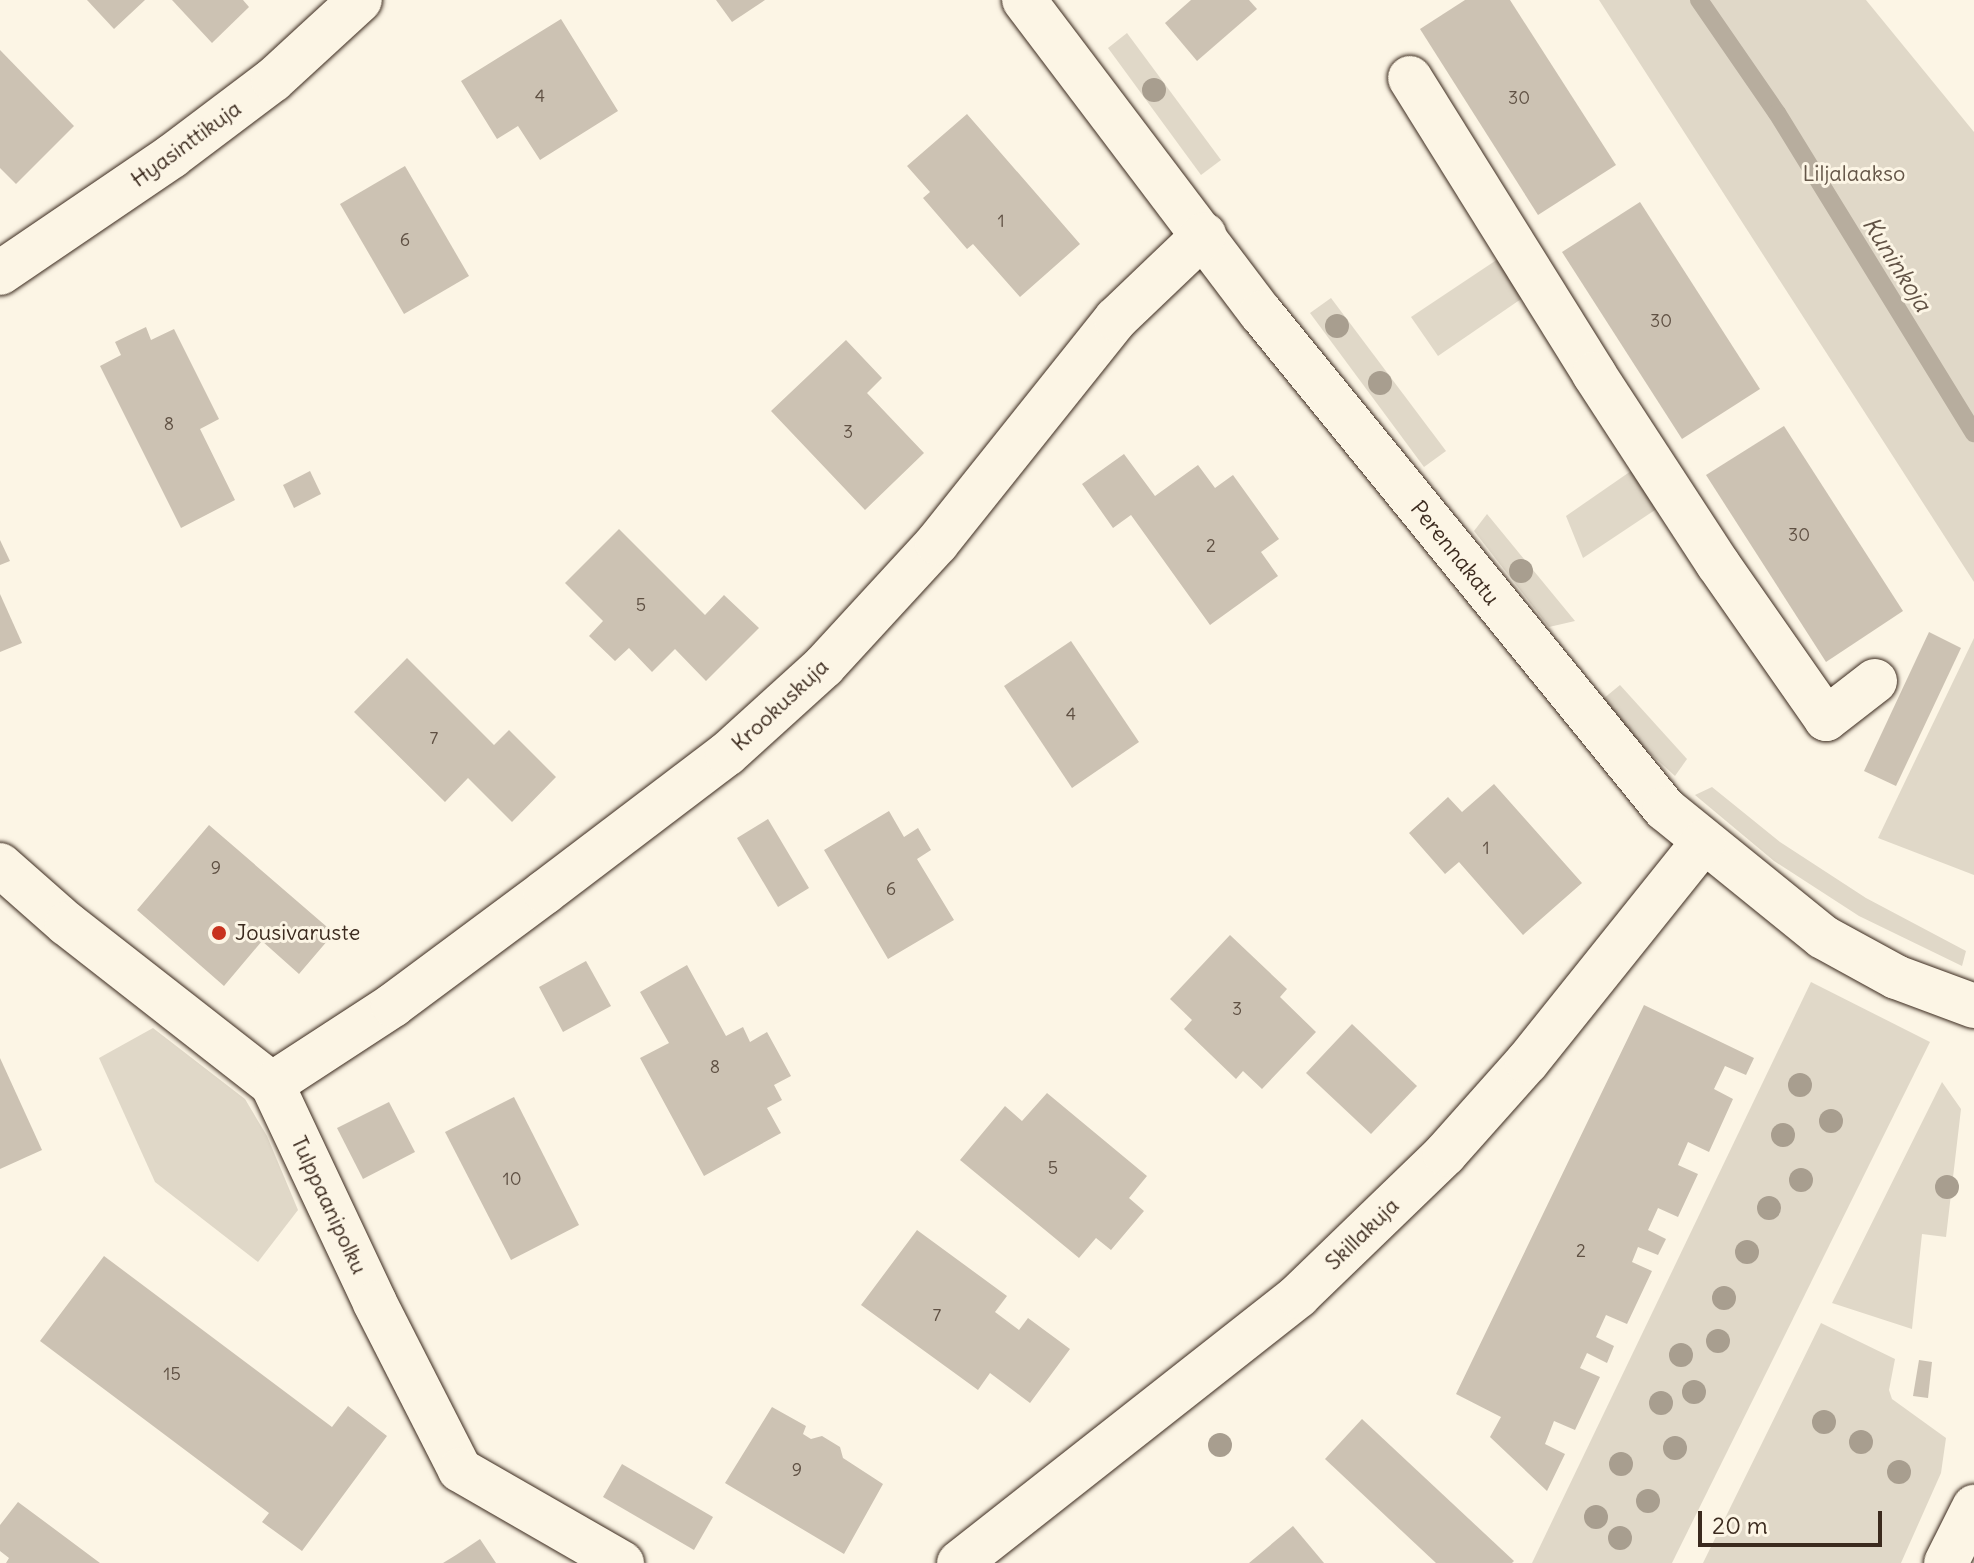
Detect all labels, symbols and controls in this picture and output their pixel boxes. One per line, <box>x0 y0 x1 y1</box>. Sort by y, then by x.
house number: 4 <box>535 85 545 107</box>
house number: 30 <box>1508 87 1530 109</box>
street label: Hyasinttikuja <box>126 95 246 193</box>
park label: Liljalaakso <box>1803 161 1905 187</box>
house number: 1 <box>997 210 1005 232</box>
water label: Kuninkoja <box>1857 211 1937 317</box>
house number: 6 <box>400 229 410 251</box>
house number: 30 <box>1650 310 1672 332</box>
house number: 8 <box>164 413 174 435</box>
house number: 3 <box>843 421 853 443</box>
street label: Perennakatu <box>1405 496 1505 610</box>
house number: 30 <box>1788 524 1810 546</box>
house number: 2 <box>1206 535 1216 557</box>
house number: 5 <box>636 594 646 616</box>
street label: Krookuskuja <box>726 654 834 756</box>
house number: 4 <box>1066 703 1076 725</box>
house number: 7 <box>430 727 438 749</box>
house number: 1 <box>1482 837 1490 859</box>
house number: 9 <box>211 857 221 879</box>
house number: 6 <box>886 878 896 900</box>
place label: Jousivaruste <box>235 920 360 946</box>
marker: Jousivaruste <box>210 924 228 942</box>
house number: 3 <box>1232 998 1242 1020</box>
house number: 8 <box>710 1056 720 1078</box>
street label: Tulppaanipolku <box>285 1132 373 1278</box>
house number: 5 <box>1048 1157 1058 1179</box>
house number: 10 <box>503 1168 521 1190</box>
street label: Skillakuja <box>1320 1192 1404 1276</box>
house number: 2 <box>1576 1240 1586 1262</box>
house number: 7 <box>933 1304 941 1326</box>
house number: 15 <box>163 1363 181 1385</box>
house number: 9 <box>792 1459 802 1481</box>
scale bar <box>1702 1495 1886 1545</box>
text: 20 m <box>1712 1510 1768 1540</box>

